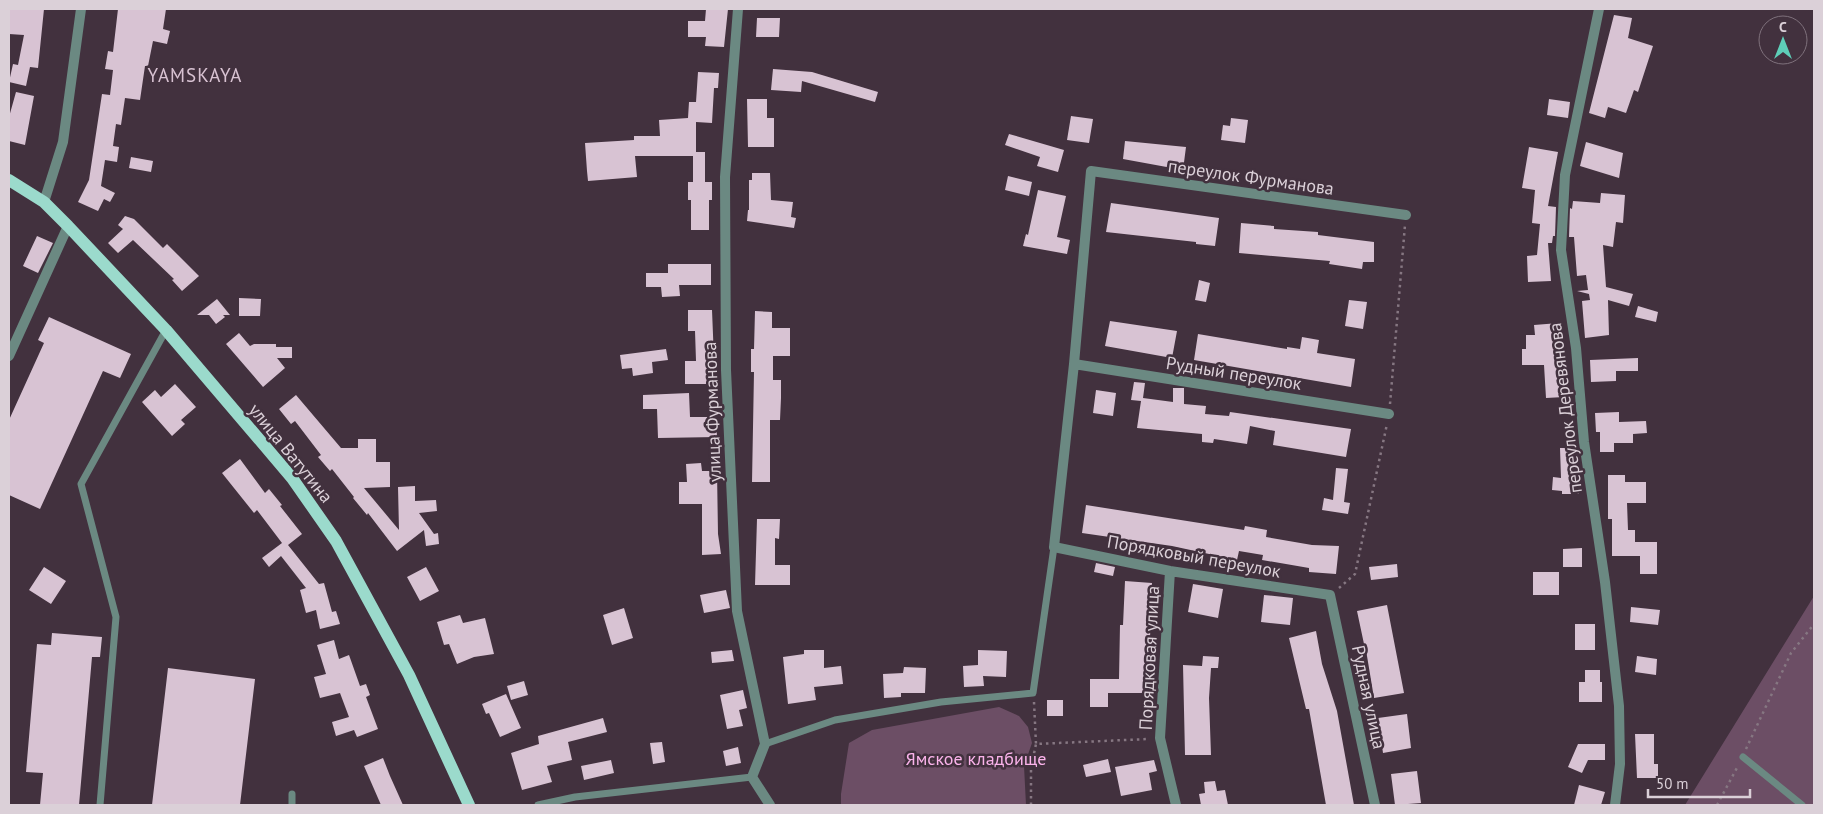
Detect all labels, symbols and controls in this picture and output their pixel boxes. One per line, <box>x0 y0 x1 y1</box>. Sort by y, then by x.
north arrow <box>1758 15 1808 65</box>
text: С <box>1779 18 1787 36</box>
district label: YAMSKAYA <box>148 63 242 87</box>
street label: переулок Фурманова <box>1167 154 1335 200</box>
street label: переулок Деревянова <box>1543 321 1587 495</box>
street label: улица Фурманова <box>698 341 726 483</box>
street label: Рудный переулок <box>1165 351 1304 395</box>
street label: улица Ватутина <box>244 399 338 507</box>
street label: Порядковый переулок <box>1105 529 1283 583</box>
street label: Порядковая улица <box>1134 585 1164 731</box>
street label: Рудная улица <box>1347 643 1391 751</box>
park label: Ямское кладбище <box>905 747 1047 770</box>
scale bar <box>1648 766 1750 798</box>
text: 50 m <box>1656 774 1689 793</box>

